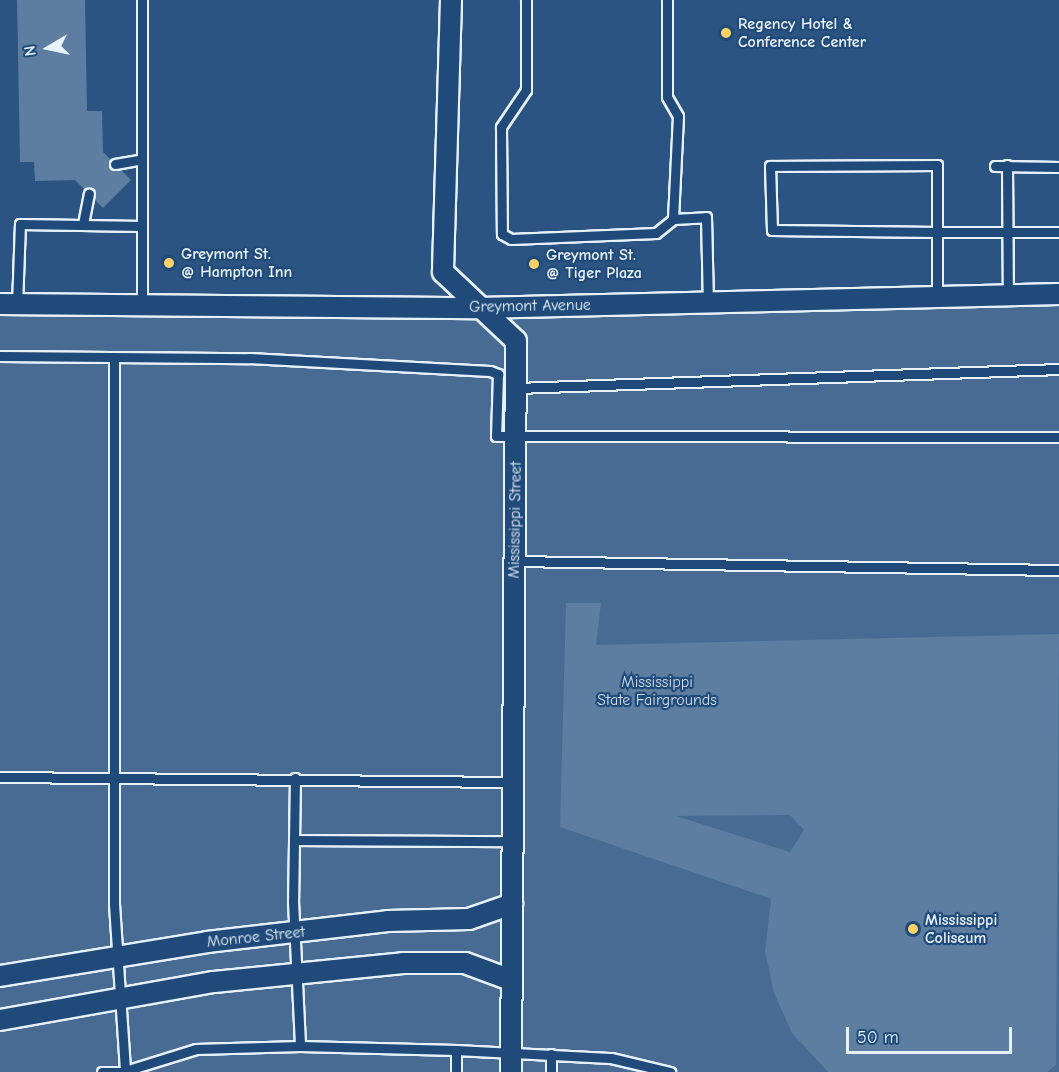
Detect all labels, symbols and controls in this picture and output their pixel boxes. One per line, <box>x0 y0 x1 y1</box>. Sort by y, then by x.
place label: Regency Hotel & Conference Center <box>738 14 866 52</box>
north arrow <box>18 18 78 78</box>
marker: Regency Hotel & Conference Center <box>719 26 733 40</box>
text: N <box>21 44 40 57</box>
place label: Greymont St. @ Hampton Inn <box>181 244 292 282</box>
place label: Greymont St. @ Tiger Plaza <box>546 245 642 283</box>
marker: Greymont St. @ Hampton Inn <box>162 256 176 270</box>
marker: Greymont St. @ Tiger Plaza <box>527 257 541 271</box>
street label: Greymont Avenue <box>469 295 591 317</box>
street label: Mississippi Street <box>504 461 526 579</box>
park label: Mississippi State Fairgrounds <box>597 672 717 710</box>
place label: Mississippi Coliseum <box>925 910 997 948</box>
street label: Monroe Street <box>206 922 306 952</box>
marker: Mississippi Coliseum <box>906 922 920 936</box>
scale bar <box>849 1015 1016 1053</box>
text: 50 m <box>857 1027 899 1048</box>

